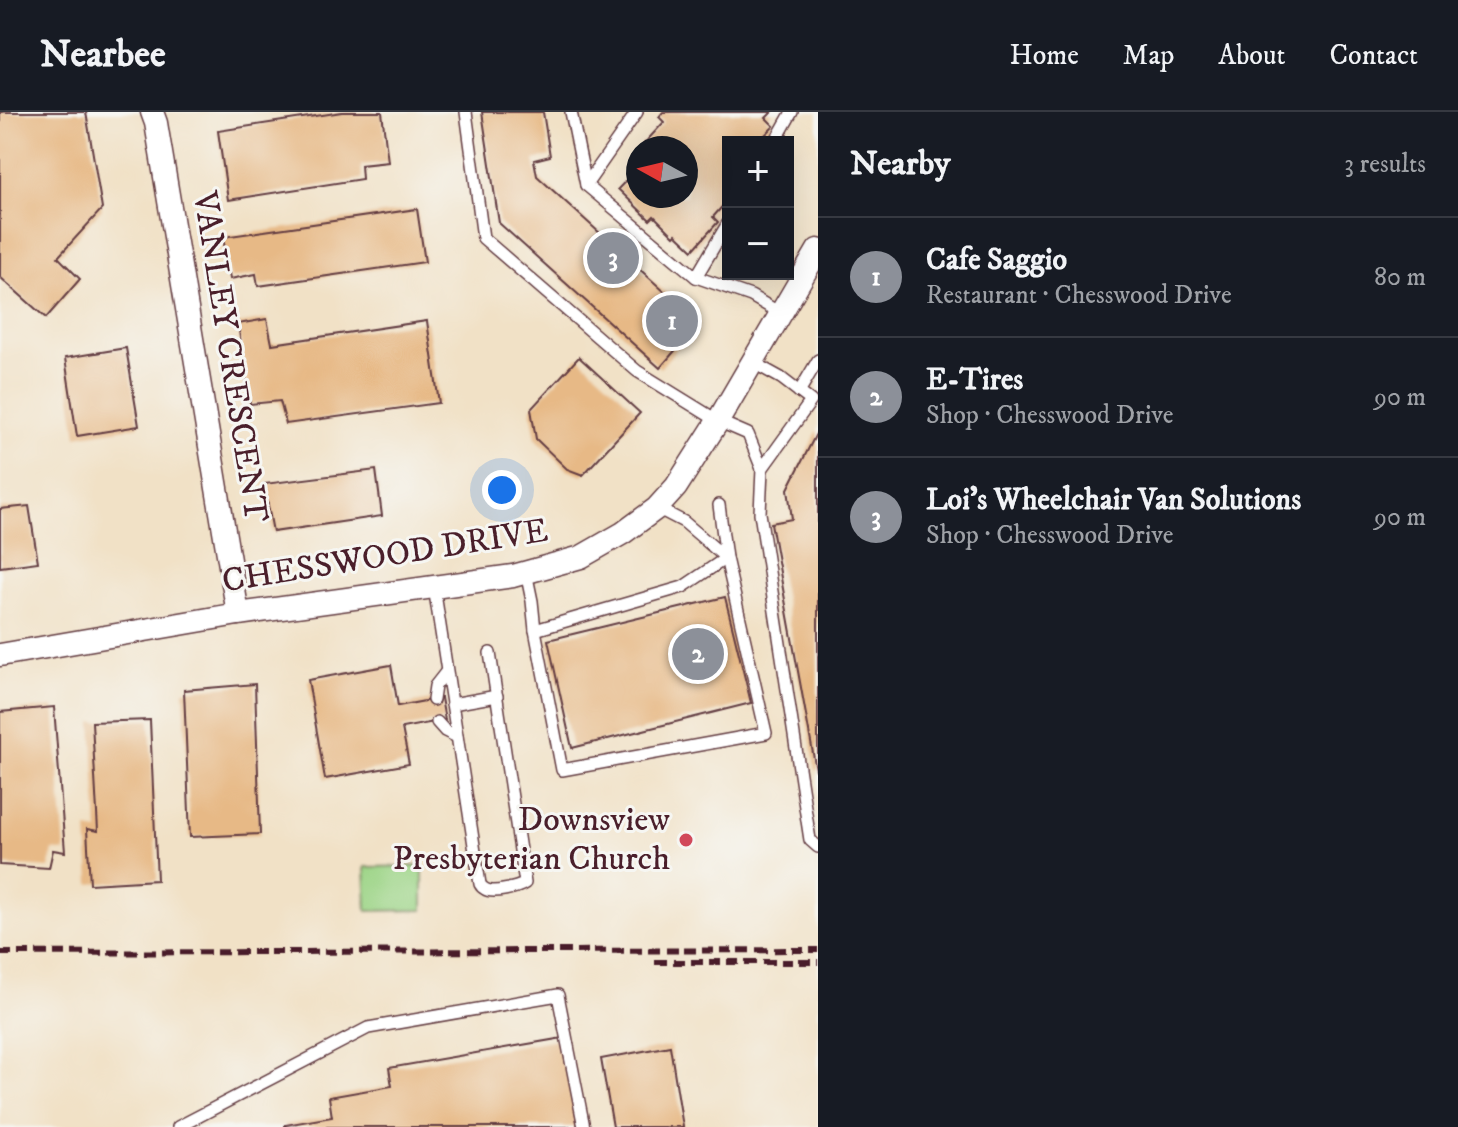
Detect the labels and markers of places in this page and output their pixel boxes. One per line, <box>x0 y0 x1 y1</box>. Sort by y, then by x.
pin: 3 <box>587 228 639 288</box>
pin: 1 <box>646 291 698 351</box>
pin: 2 <box>672 624 724 684</box>
place label: Downsview Presbyterian Church <box>393 799 670 880</box>
marker: Downsview Presbyterian Church <box>677 831 695 849</box>

